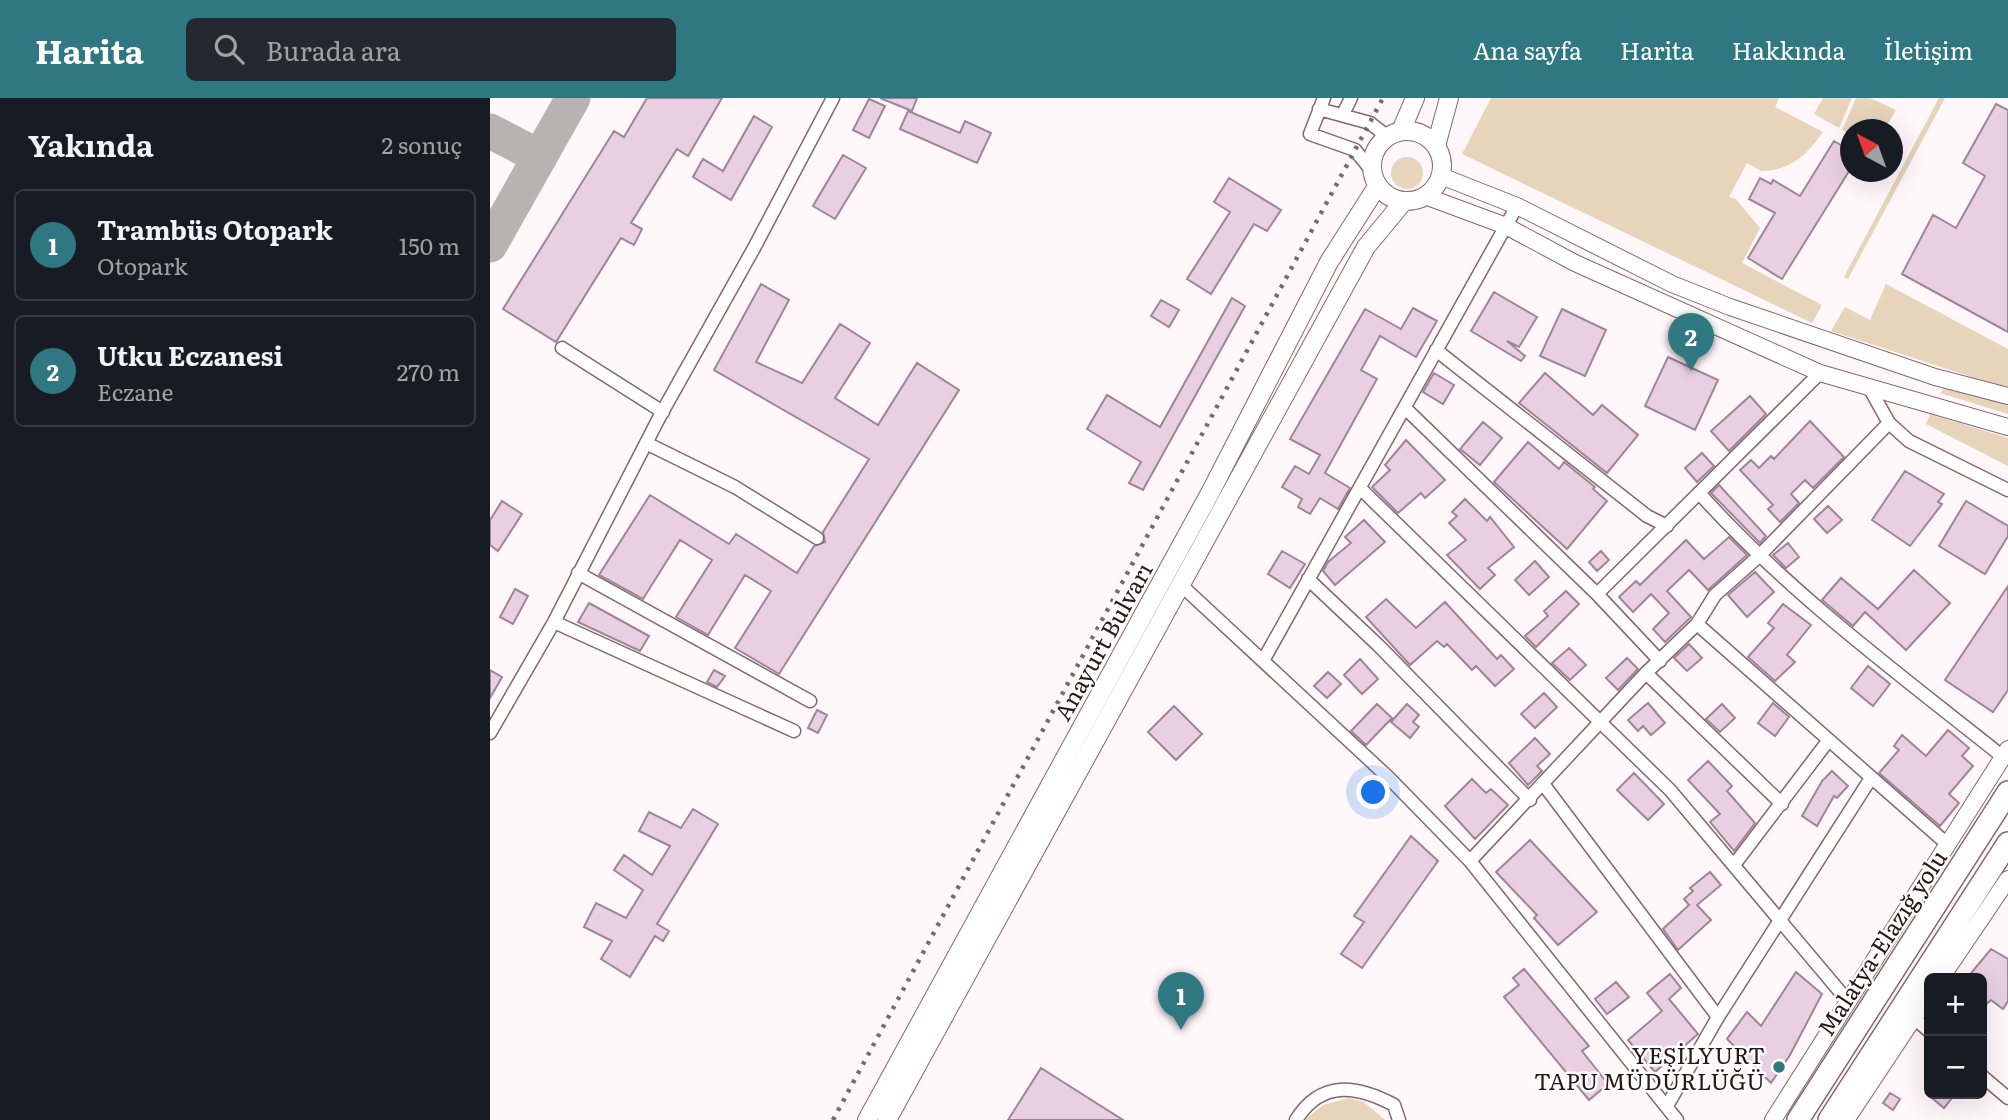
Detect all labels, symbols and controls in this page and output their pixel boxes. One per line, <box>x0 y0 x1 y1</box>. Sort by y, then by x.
search box <box>186 18 676 81</box>
text: Harita <box>35 25 144 74</box>
icon: search <box>210 30 248 68</box>
text: Burada ara <box>266 30 401 69</box>
text: Ana sayfa <box>1473 32 1582 67</box>
text: Harita <box>1620 32 1694 67</box>
text: Hakkında <box>1732 32 1845 67</box>
text: İletişim <box>1883 32 1973 67</box>
north arrow <box>1840 119 1903 182</box>
text: Yakında <box>28 122 154 166</box>
text: 2 sonuç <box>381 127 462 161</box>
text: Trambüs Otopark <box>97 209 333 248</box>
text: 1 <box>48 228 58 262</box>
text: 150 m <box>399 228 460 262</box>
text: Otopark <box>97 248 188 282</box>
pin: 2 <box>1668 313 1714 371</box>
text: Utku Eczanesi <box>97 335 283 374</box>
text: 2 <box>47 354 59 388</box>
text: 270 m <box>397 354 460 388</box>
text: Eczane <box>97 374 174 408</box>
street label: Anayurt Bulvarı <box>1044 555 1160 726</box>
your location <box>1356 775 1390 809</box>
street label: Malatya-Elazığ yolu <box>1808 842 1954 1042</box>
pin: 1 <box>1158 972 1204 1030</box>
map controls <box>1924 973 1987 1099</box>
button: + <box>1924 973 1987 1036</box>
button: − <box>1924 1036 1987 1099</box>
place label: YEŞİLYURT TAPU MÜDÜRLÜĞÜ <box>1534 1037 1765 1097</box>
marker: YEŞİLYURT TAPU MÜDÜRLÜĞÜ <box>1771 1059 1787 1075</box>

